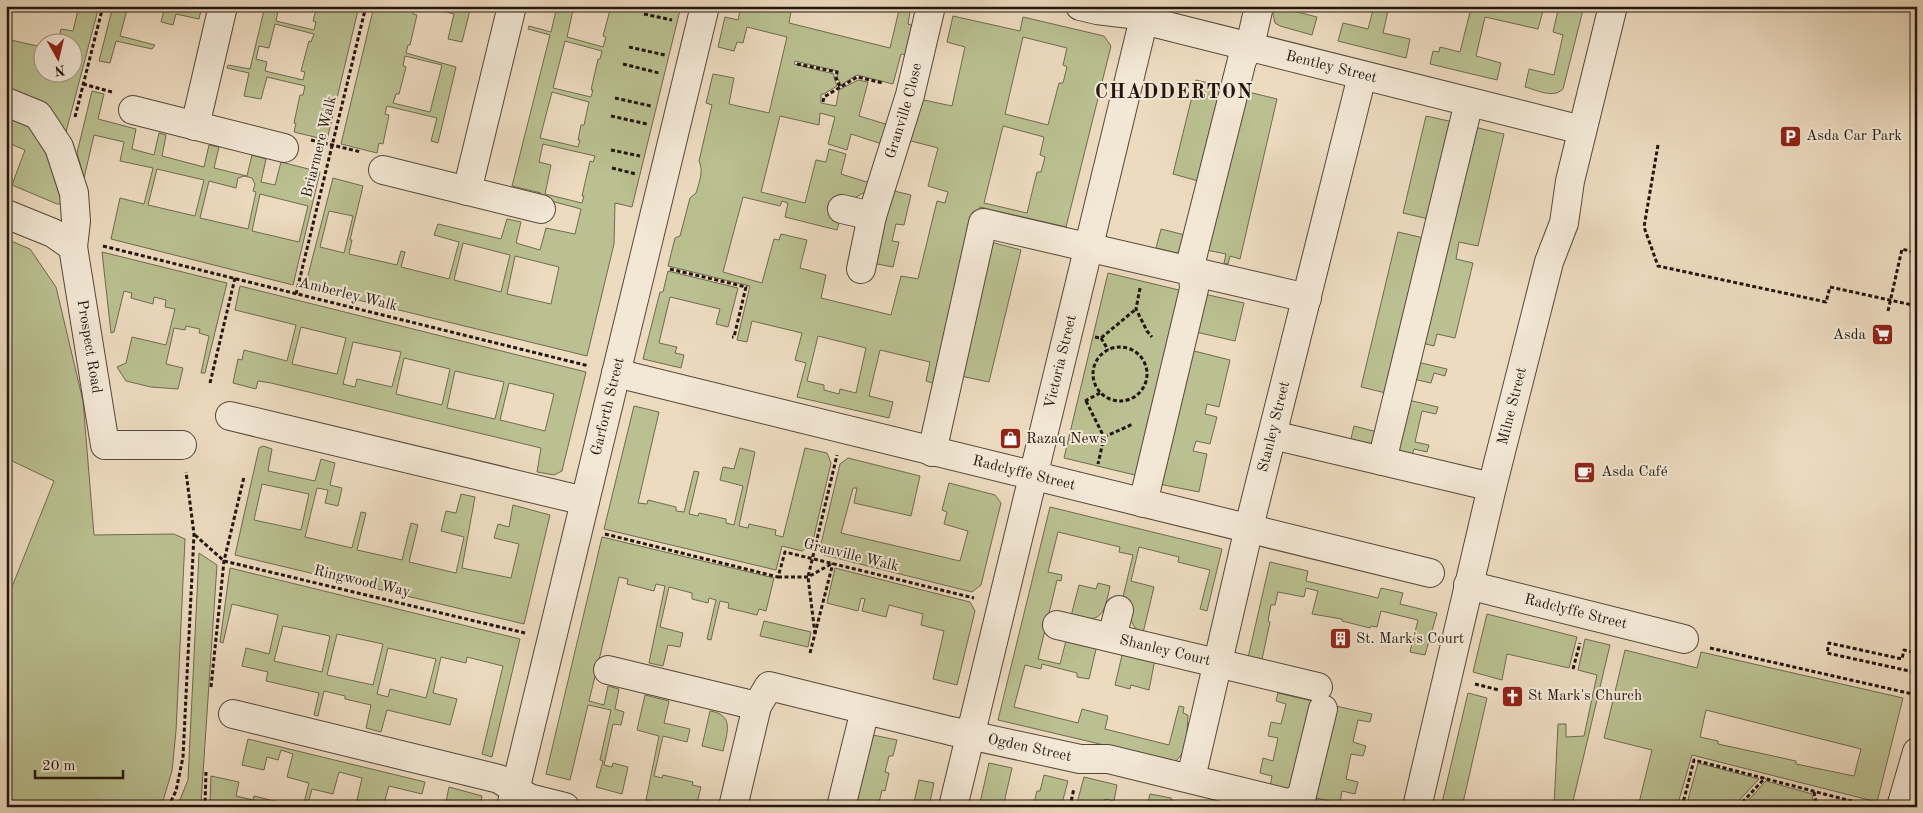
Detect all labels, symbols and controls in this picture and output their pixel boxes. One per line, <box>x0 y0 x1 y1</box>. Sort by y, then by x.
north arrow <box>32 32 82 82</box>
street label: Bentley Street <box>1284 49 1379 86</box>
text: N <box>53 62 66 78</box>
street label: Granville Close <box>883 62 925 161</box>
district label: CHADDERTON <box>1095 83 1253 103</box>
street label: Briarmere Walk <box>300 94 340 199</box>
parking icon: Asda Car Park <box>1778 124 1802 148</box>
place label: Asda Car Park <box>1806 129 1902 144</box>
street label: Amberley Walk <box>297 275 399 315</box>
street label: Prospect Road <box>74 299 104 395</box>
street label: Victoria Street <box>1042 313 1079 410</box>
supermarket icon: Asda <box>1870 323 1894 347</box>
place label: Asda <box>1833 328 1867 343</box>
street label: Garforth Street <box>589 356 627 457</box>
street label: Milne Street <box>1495 366 1530 447</box>
street label: Stanley Street <box>1256 380 1293 474</box>
shop icon: Razaq News <box>998 427 1022 451</box>
place label: Razaq News <box>1026 432 1107 447</box>
street label: Radclyffe Street <box>971 453 1077 493</box>
cafe icon: Asda Café <box>1573 460 1597 484</box>
place label: Asda Café <box>1601 465 1668 480</box>
street label: Granville Walk <box>802 537 900 575</box>
street label: Ringwood Way <box>312 564 412 600</box>
street label: Radclyffe Street <box>1523 592 1629 632</box>
building icon: St. Mark's Court <box>1328 627 1352 651</box>
place label: St. Mark's Court <box>1356 632 1464 647</box>
street label: Shanley Court <box>1118 633 1212 669</box>
church icon: St Mark's Church <box>1500 684 1524 708</box>
place label: St Mark's Church <box>1528 689 1642 704</box>
street label: Ogden Street <box>986 732 1073 764</box>
scale bar <box>35 748 122 780</box>
text: 20 m <box>42 759 76 774</box>

